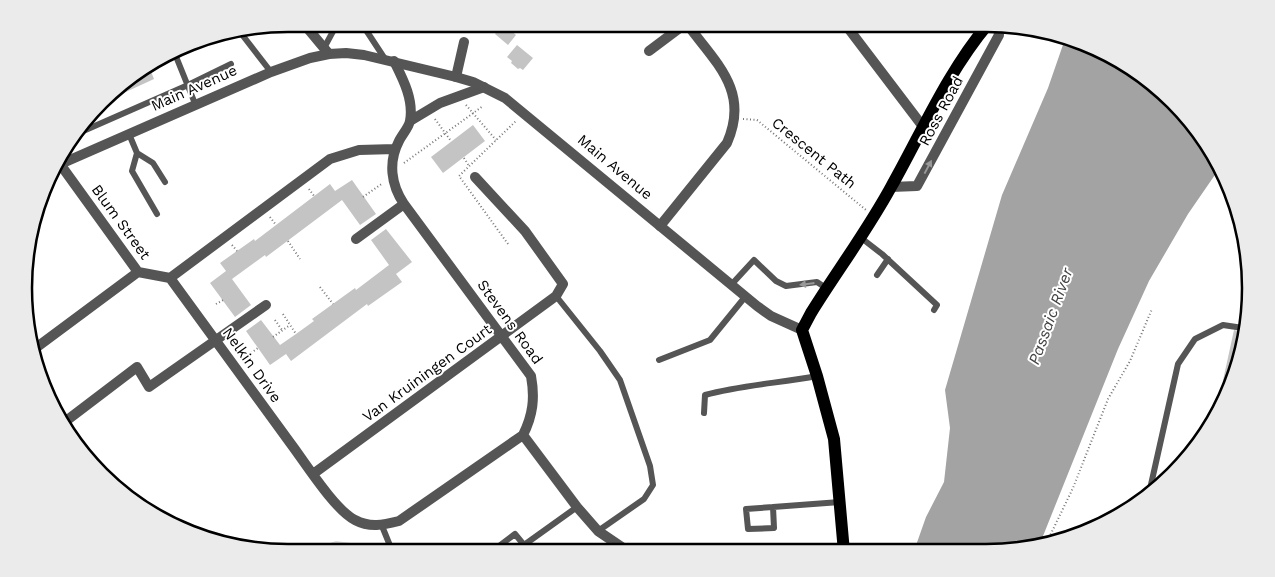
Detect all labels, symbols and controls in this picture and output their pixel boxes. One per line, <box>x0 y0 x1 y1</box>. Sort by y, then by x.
street label: Main Avenue <box>148 61 240 115</box>
street label: Ross Road <box>915 73 967 149</box>
street label: Crescent Path <box>768 114 860 192</box>
street label: Main Avenue <box>574 131 656 203</box>
one-way arrow <box>924 160 932 174</box>
street label: Blum Street <box>88 181 155 264</box>
water label: Passaic River <box>1024 265 1077 367</box>
street label: Stevens Road <box>473 276 547 368</box>
one-way arrow <box>799 280 815 288</box>
street label: Van Kruiningen Court <box>359 320 496 426</box>
street label: Nelkin Drive <box>219 324 285 406</box>

